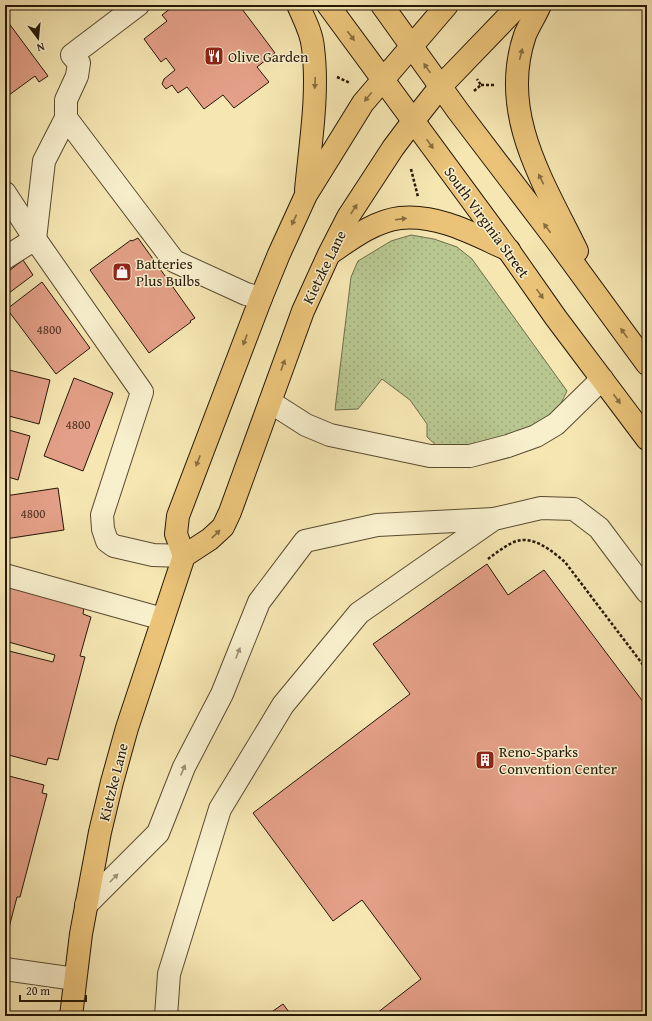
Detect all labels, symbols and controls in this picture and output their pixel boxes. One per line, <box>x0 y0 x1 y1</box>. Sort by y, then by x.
north arrow <box>18 18 58 58</box>
one-way arrow <box>347 31 356 42</box>
text: N <box>34 39 46 56</box>
restaurant icon: Olive Garden <box>203 45 225 67</box>
place label: Olive Garden <box>228 46 309 67</box>
one-way arrow <box>518 47 524 60</box>
one-way arrow <box>423 63 431 73</box>
one-way arrow <box>311 77 318 89</box>
one-way arrow <box>364 91 372 102</box>
one-way arrow <box>426 139 434 149</box>
street label: South Virginia Street <box>439 162 535 283</box>
one-way arrow <box>538 173 544 185</box>
one-way arrow <box>350 204 358 214</box>
one-way arrow <box>291 214 297 225</box>
one-way arrow <box>395 216 407 222</box>
one-way arrow <box>543 222 551 233</box>
street label: Kietzke Lane <box>297 227 351 307</box>
place label: Batteries Plus Bulbs <box>136 253 200 291</box>
shop icon: Batteries Plus Bulbs <box>111 261 133 283</box>
one-way arrow <box>536 289 544 300</box>
house number: 4800 <box>36 320 62 339</box>
one-way arrow <box>620 327 628 338</box>
one-way arrow <box>241 335 247 347</box>
one-way arrow <box>281 359 287 371</box>
one-way arrow <box>613 393 621 404</box>
house number: 4800 <box>65 415 91 434</box>
one-way arrow <box>195 456 201 468</box>
house number: 4800 <box>20 504 46 523</box>
one-way arrow <box>211 529 221 538</box>
one-way arrow <box>236 647 242 659</box>
street label: Kietzke Lane <box>93 741 133 823</box>
place label: Reno-Sparks Convention Center <box>499 741 617 779</box>
building icon: Reno-Sparks Convention Center <box>474 749 496 771</box>
one-way arrow <box>180 764 186 776</box>
one-way arrow <box>109 873 119 883</box>
scale bar <box>20 977 86 1003</box>
text: 20 m <box>26 982 50 999</box>

